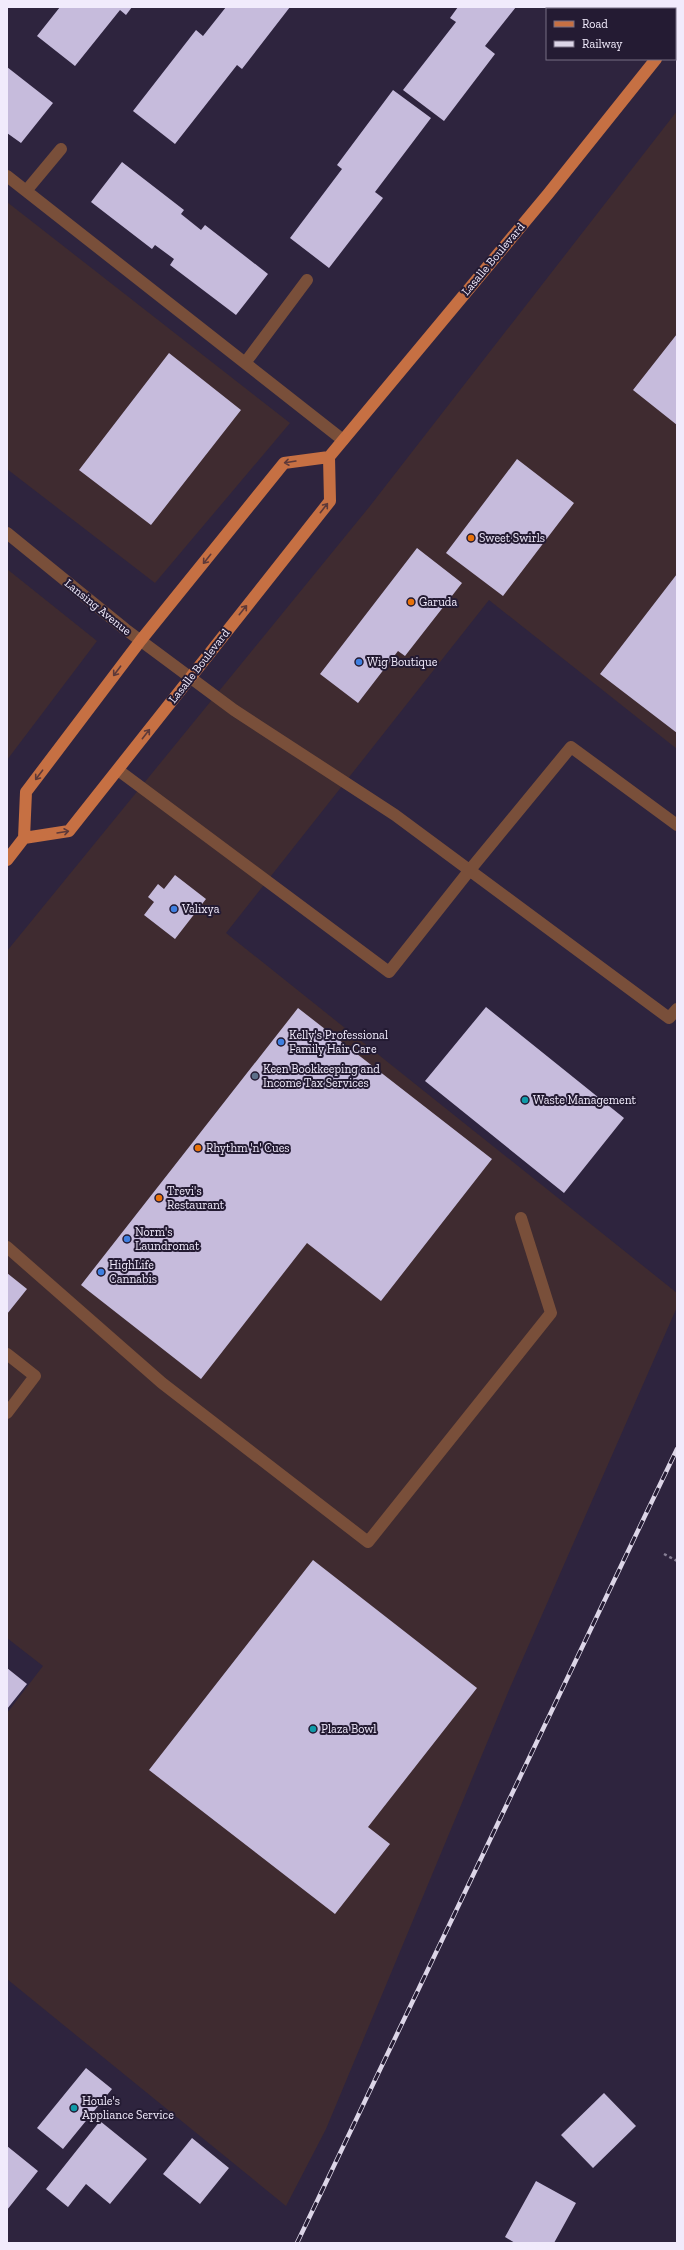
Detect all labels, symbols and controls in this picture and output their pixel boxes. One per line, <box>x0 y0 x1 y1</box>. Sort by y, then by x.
legend <box>546 8 676 60</box>
text: Road <box>582 17 608 31</box>
text: Railway <box>582 37 623 51</box>
street label: Lasalle Boulevard <box>459 220 528 298</box>
one-way arrow <box>284 458 297 466</box>
one-way arrow <box>320 503 329 514</box>
place label: Sweet Swirls <box>479 531 545 545</box>
marker: Sweet Swirls <box>466 533 476 543</box>
one-way arrow <box>203 554 211 565</box>
street label: Lansing Avenue <box>62 576 134 638</box>
place label: Garuda <box>419 595 457 609</box>
marker: Garuda <box>406 597 416 607</box>
one-way arrow <box>239 604 248 615</box>
street label: Lasalle Boulevard <box>166 626 233 706</box>
place label: Wig Boutique <box>367 655 438 669</box>
marker: Wig Boutique <box>354 657 364 667</box>
one-way arrow <box>113 666 121 677</box>
one-way arrow <box>141 729 150 740</box>
one-way arrow <box>35 769 43 780</box>
one-way arrow <box>56 828 69 836</box>
place label: Valixya <box>181 902 220 916</box>
marker: Valixya <box>169 904 179 914</box>
place label: Kelly's Professional Family Hair Care <box>289 1028 388 1056</box>
marker: Kelly's Professional Family Hair Care <box>276 1037 286 1047</box>
place label: Keen Bookkeeping and Income Tax Services <box>263 1062 380 1090</box>
marker: Keen Bookkeeping and Income Tax Services <box>250 1071 260 1081</box>
place label: Waste Management <box>533 1093 637 1107</box>
marker: Waste Management <box>520 1095 530 1105</box>
place label: Rhythm 'n' Cues <box>206 1141 290 1155</box>
marker: Rhythm 'n' Cues <box>193 1143 203 1153</box>
place label: Trevi's Restaurant <box>167 1184 225 1212</box>
marker: Trevi's Restaurant <box>154 1193 164 1203</box>
place label: Norm's Laundromat <box>135 1225 200 1253</box>
marker: Norm's Laundromat <box>122 1234 132 1244</box>
place label: HighLife Cannabis <box>109 1258 157 1286</box>
marker: HighLife Cannabis <box>96 1267 106 1277</box>
place label: Plaza Bowl <box>321 1722 377 1736</box>
marker: Plaza Bowl <box>308 1724 318 1734</box>
place label: Houle's Appliance Service <box>82 2094 174 2122</box>
marker: Houle's Appliance Service <box>69 2103 79 2113</box>

